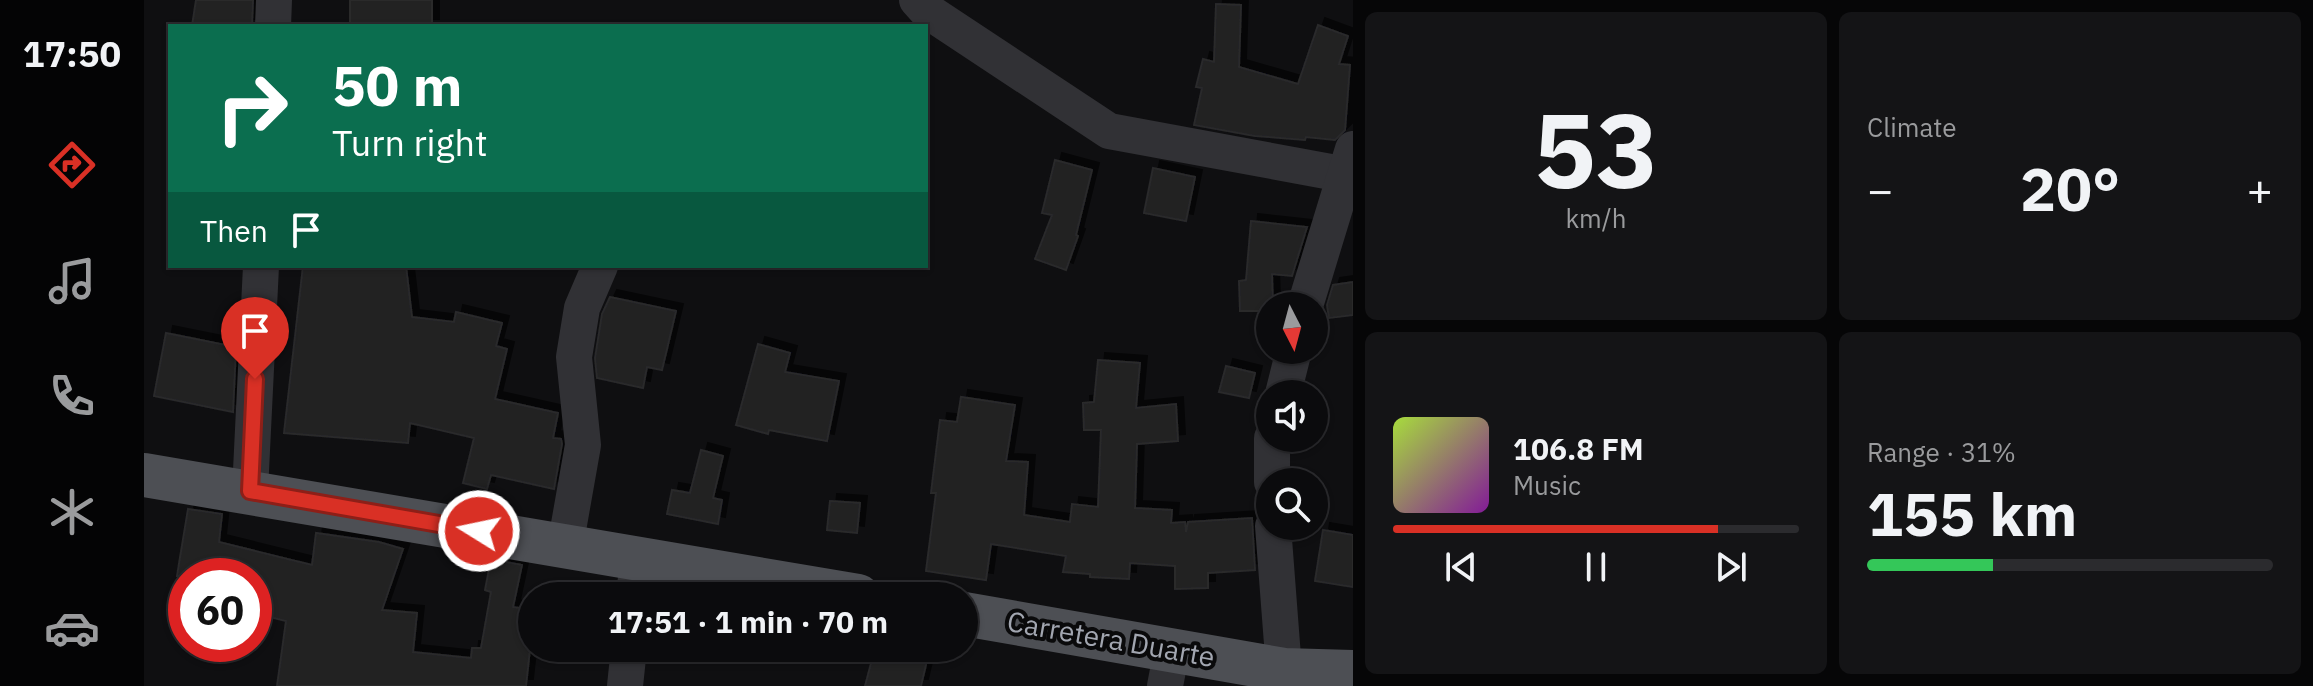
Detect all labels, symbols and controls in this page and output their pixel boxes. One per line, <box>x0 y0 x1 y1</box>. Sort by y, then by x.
text: 17:50 <box>23 30 121 77</box>
text: 50 m <box>332 49 462 121</box>
icon: right <box>200 56 304 160</box>
text: 53 <box>1534 81 1658 217</box>
text: Climate <box>1867 110 1957 144</box>
text: Turn right <box>332 119 488 166</box>
icon: directions <box>44 137 100 193</box>
text: 20° <box>2020 149 2120 228</box>
text: − <box>1867 161 1893 218</box>
text: + <box>2247 161 2273 218</box>
text: km/h <box>1565 201 1627 235</box>
icon: arrive <box>284 208 328 252</box>
text: Then <box>200 211 268 250</box>
icon: music <box>44 253 100 309</box>
north arrow <box>1256 292 1328 364</box>
map controls <box>1256 292 1328 540</box>
pin <box>221 297 289 379</box>
icon: arrive <box>233 309 277 353</box>
icon: phone <box>44 368 100 424</box>
button: sound <box>1256 380 1328 452</box>
text: 106.8 FM <box>1513 429 1644 468</box>
text: Range · 31% <box>1867 435 2016 469</box>
button: search <box>1256 468 1328 540</box>
text: Music <box>1513 468 1581 502</box>
text: 155 km <box>1867 474 2077 553</box>
icon: climate <box>44 484 100 540</box>
position arrow <box>437 489 521 573</box>
icon: previous <box>1439 545 1483 589</box>
icon: pause <box>1574 545 1618 589</box>
icon: next <box>1709 545 1753 589</box>
speed limit sign: 60 <box>168 558 272 662</box>
icon: car <box>44 600 100 656</box>
text: 17:51 · 1 min · 70 m <box>608 602 888 641</box>
street label: Carretera Duarte <box>1004 602 1218 675</box>

